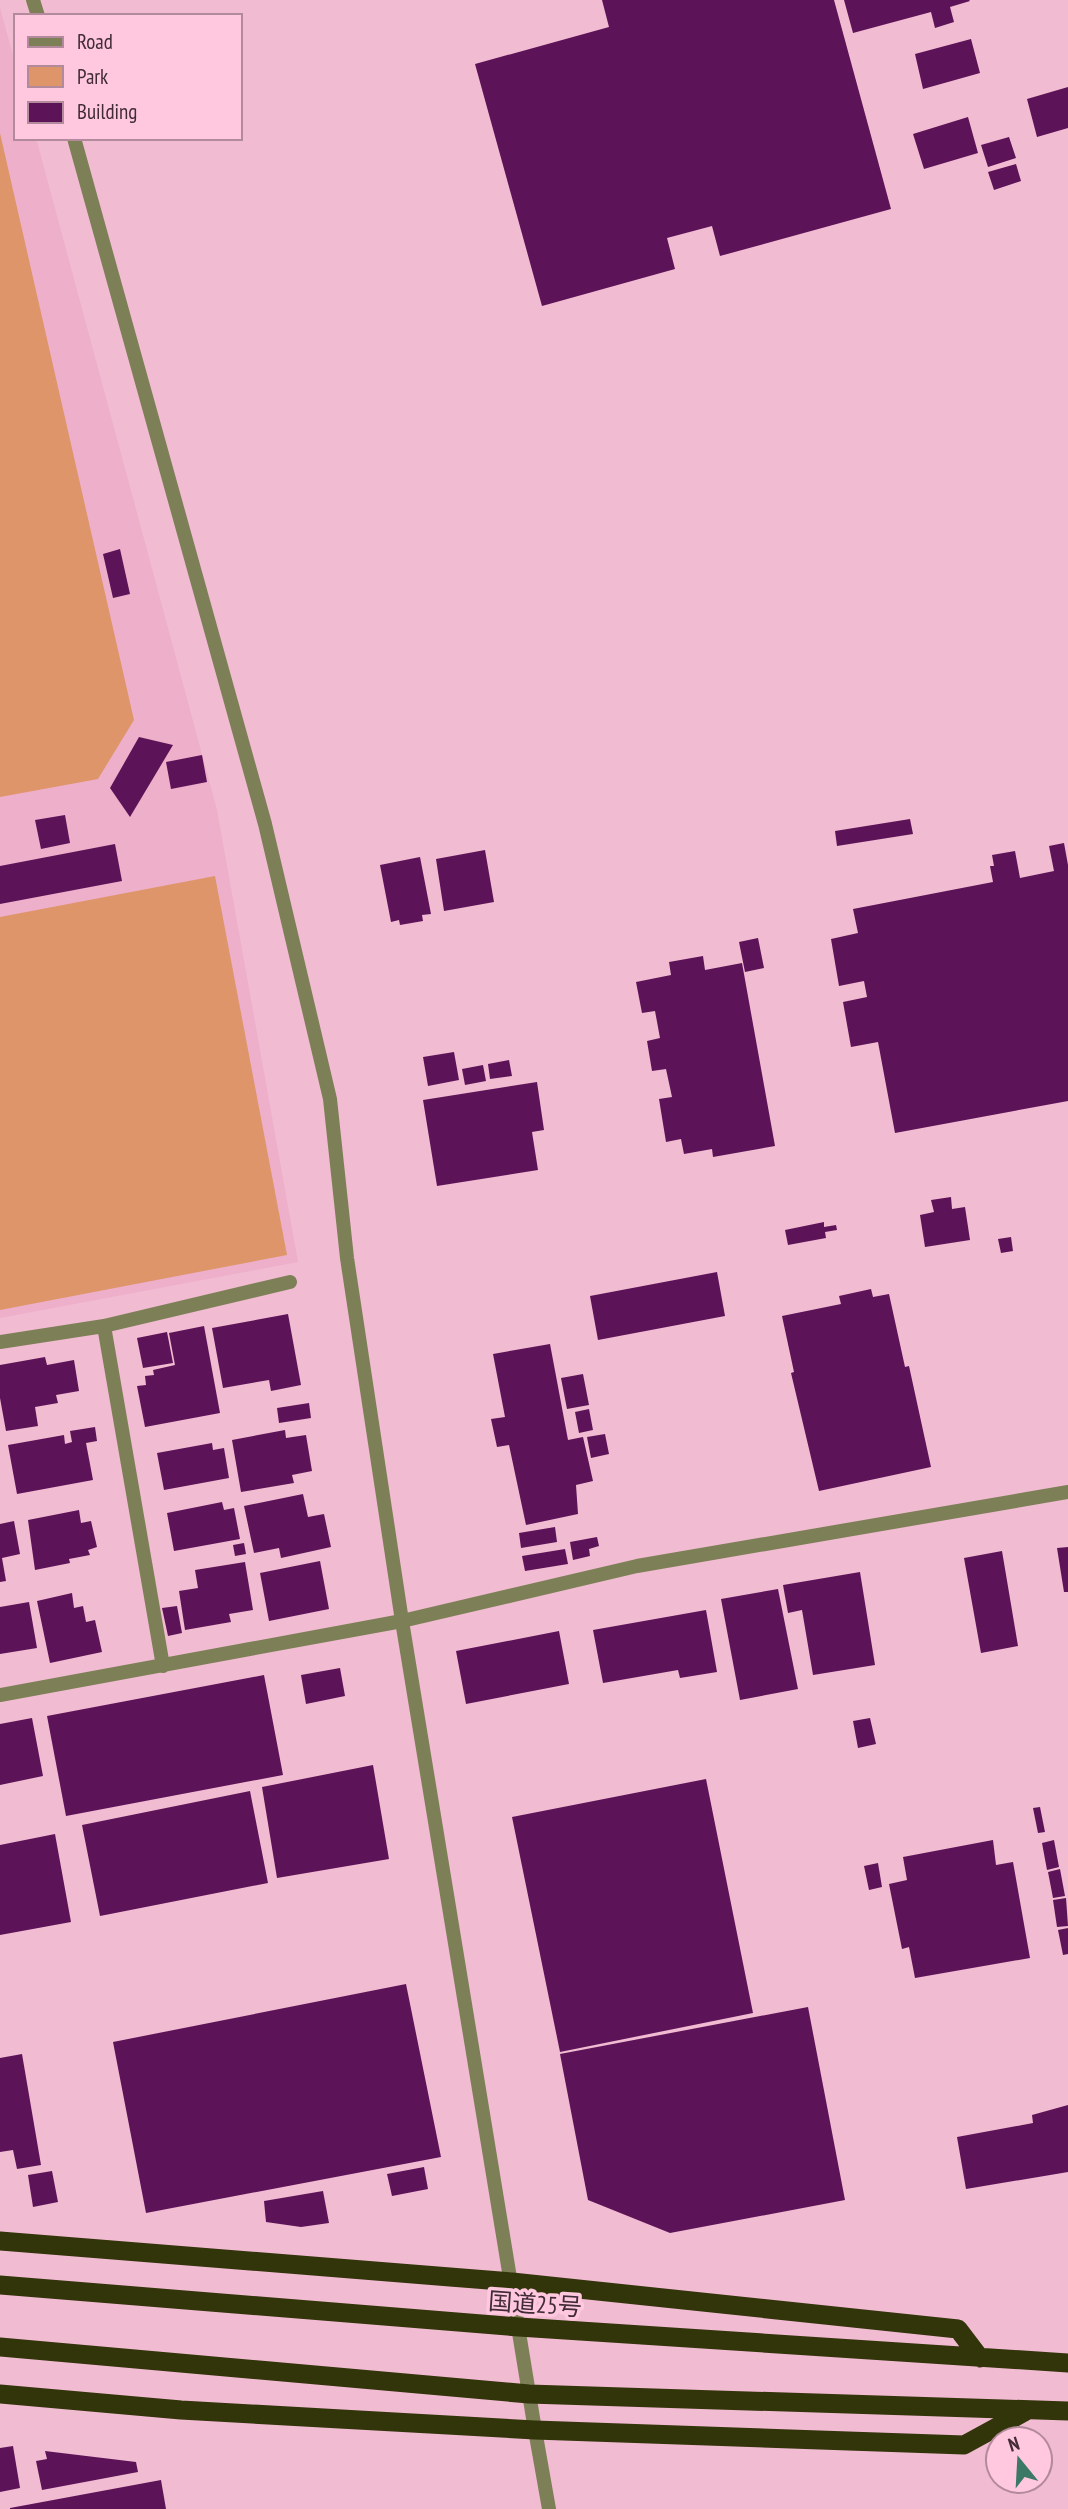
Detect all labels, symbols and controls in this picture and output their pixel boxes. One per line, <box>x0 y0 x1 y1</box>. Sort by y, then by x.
legend <box>14 14 242 140</box>
text: Road <box>77 28 113 55</box>
text: Park <box>77 63 108 90</box>
text: Building <box>77 98 137 125</box>
street label: 国道25号 <box>487 2285 583 2323</box>
north arrow <box>984 2425 1054 2495</box>
text: N <box>1005 2431 1022 2457</box>

